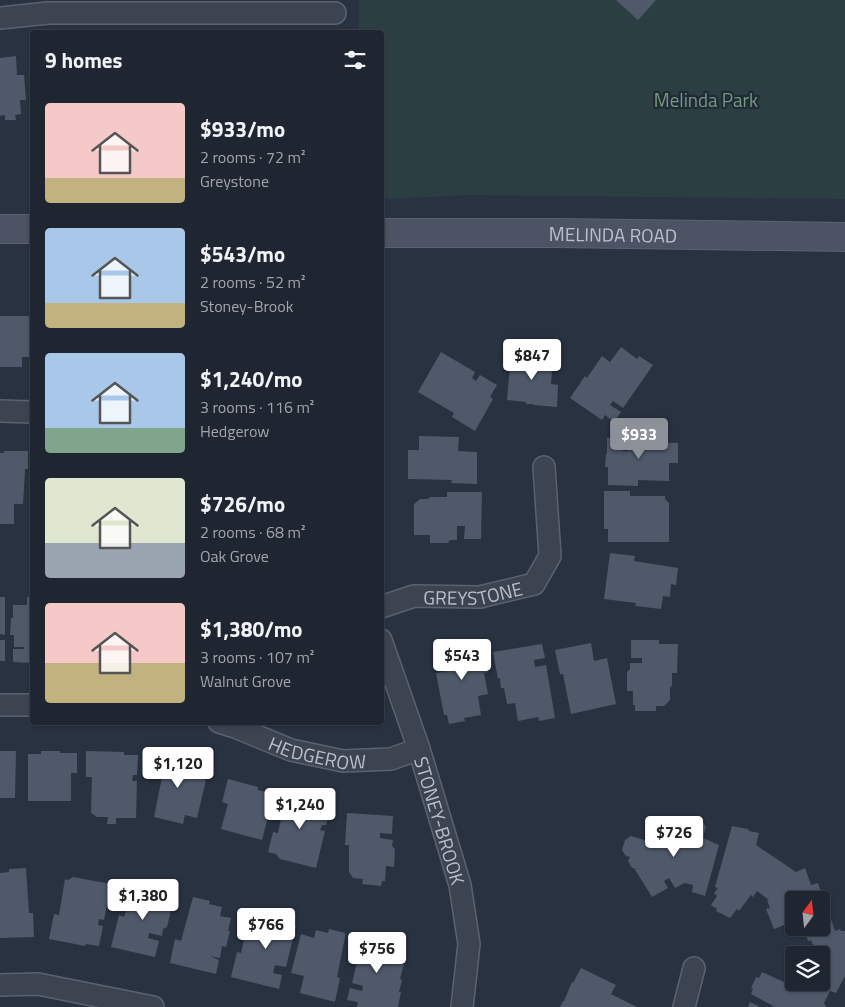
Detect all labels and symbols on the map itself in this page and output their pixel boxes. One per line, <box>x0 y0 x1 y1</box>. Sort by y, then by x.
park label: Melinda Park <box>654 85 758 114</box>
street label: MELINDA ROAD <box>549 219 677 249</box>
pin: $847 <box>502 338 562 381</box>
pin: $933 <box>609 418 669 460</box>
street label: GREYSTONE <box>423 573 525 612</box>
pin: $543 <box>432 638 492 681</box>
street label: HEDGEROW <box>264 728 367 776</box>
pin: $1,120 <box>137 746 219 789</box>
street label: STONEY-BROOK <box>408 753 474 888</box>
pin: $1,240 <box>259 788 341 830</box>
pin: $726 <box>644 816 704 858</box>
pin: $1,380 <box>102 878 184 921</box>
north arrow <box>785 891 830 936</box>
pin: $766 <box>236 908 296 950</box>
pin: $756 <box>347 932 407 974</box>

